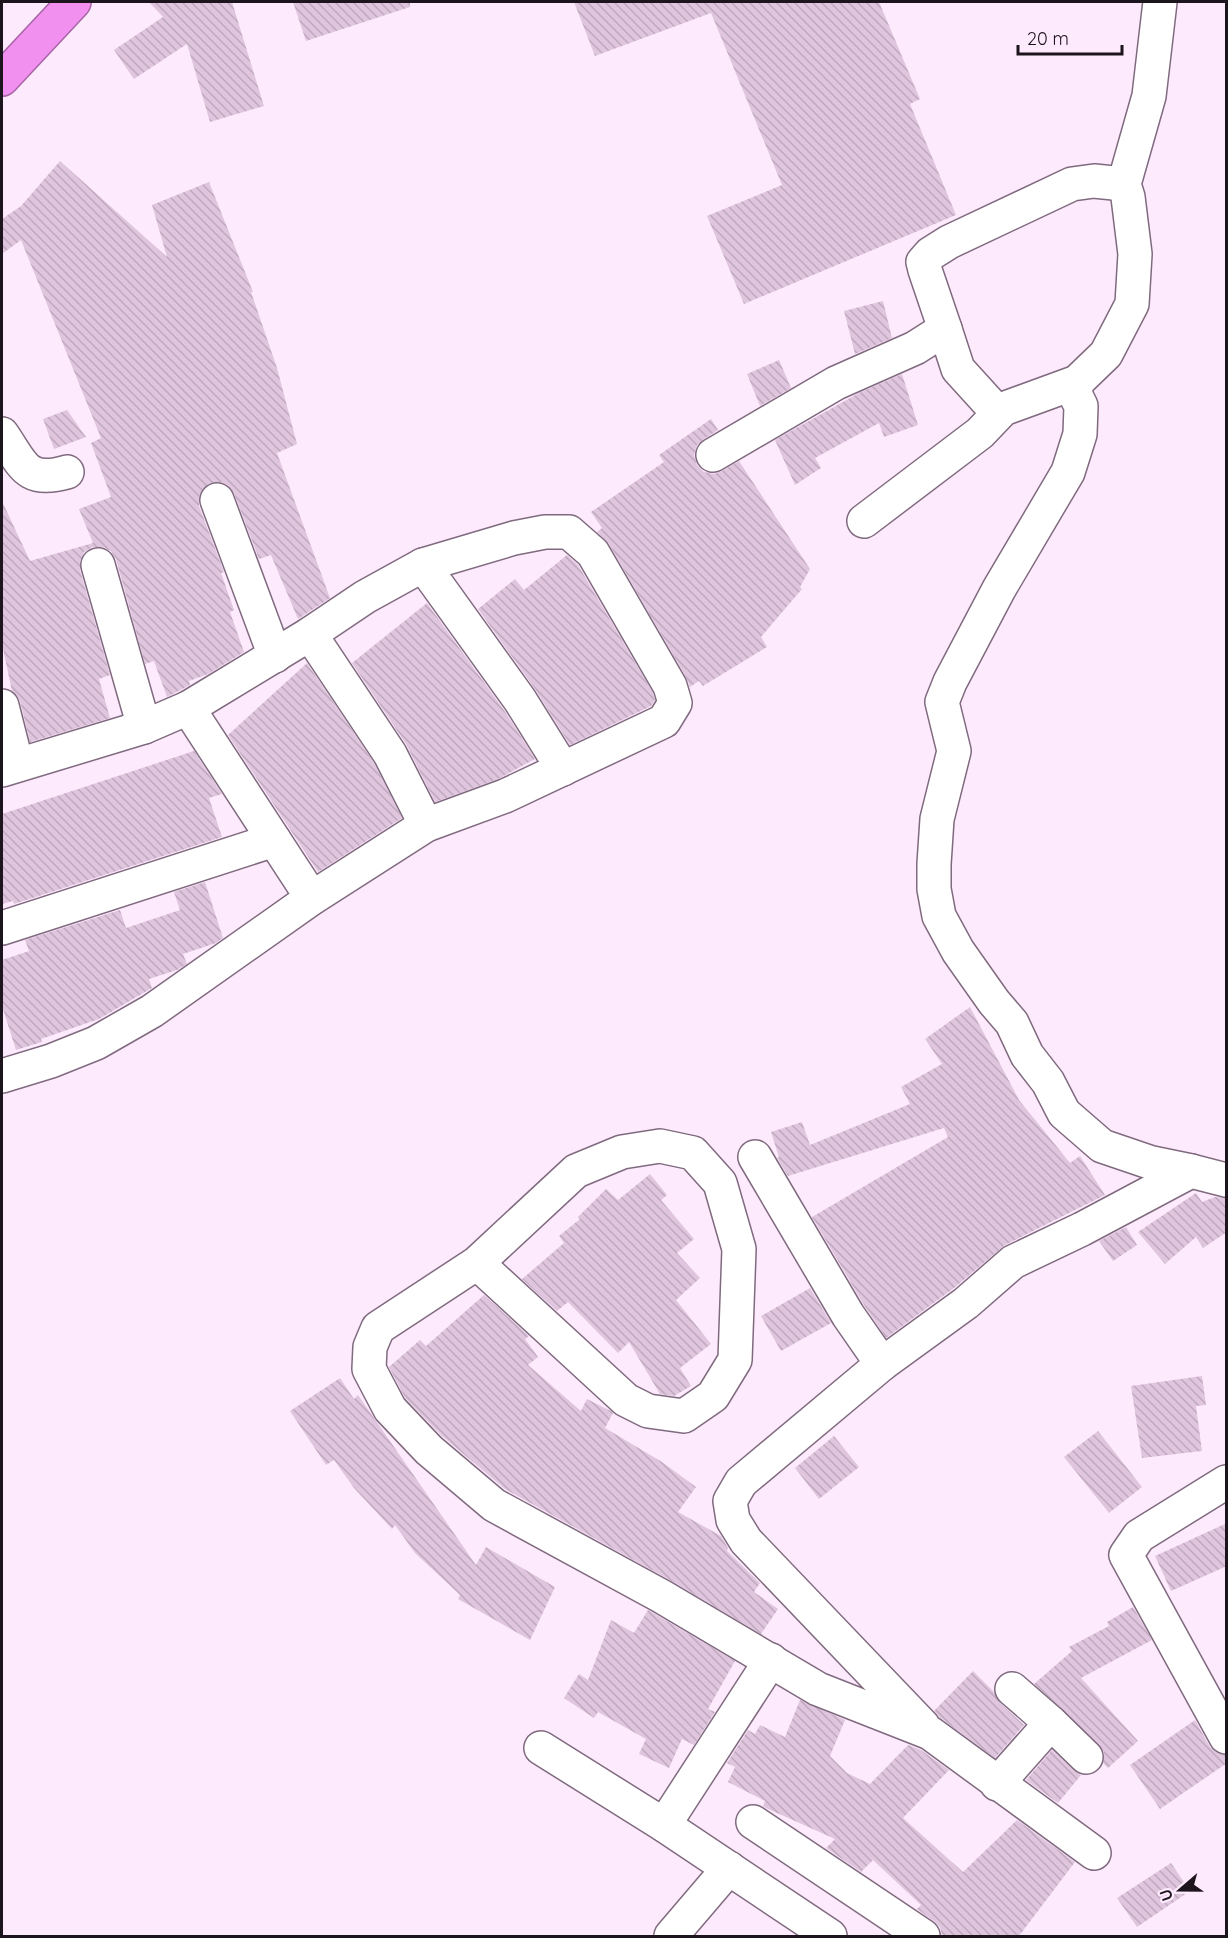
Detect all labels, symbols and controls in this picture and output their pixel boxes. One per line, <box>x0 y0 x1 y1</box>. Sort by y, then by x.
scale bar <box>1018 18 1122 56</box>
text: 20 m <box>1027 27 1069 50</box>
north arrow <box>1150 1860 1210 1920</box>
text: U <box>1155 1886 1177 1904</box>

